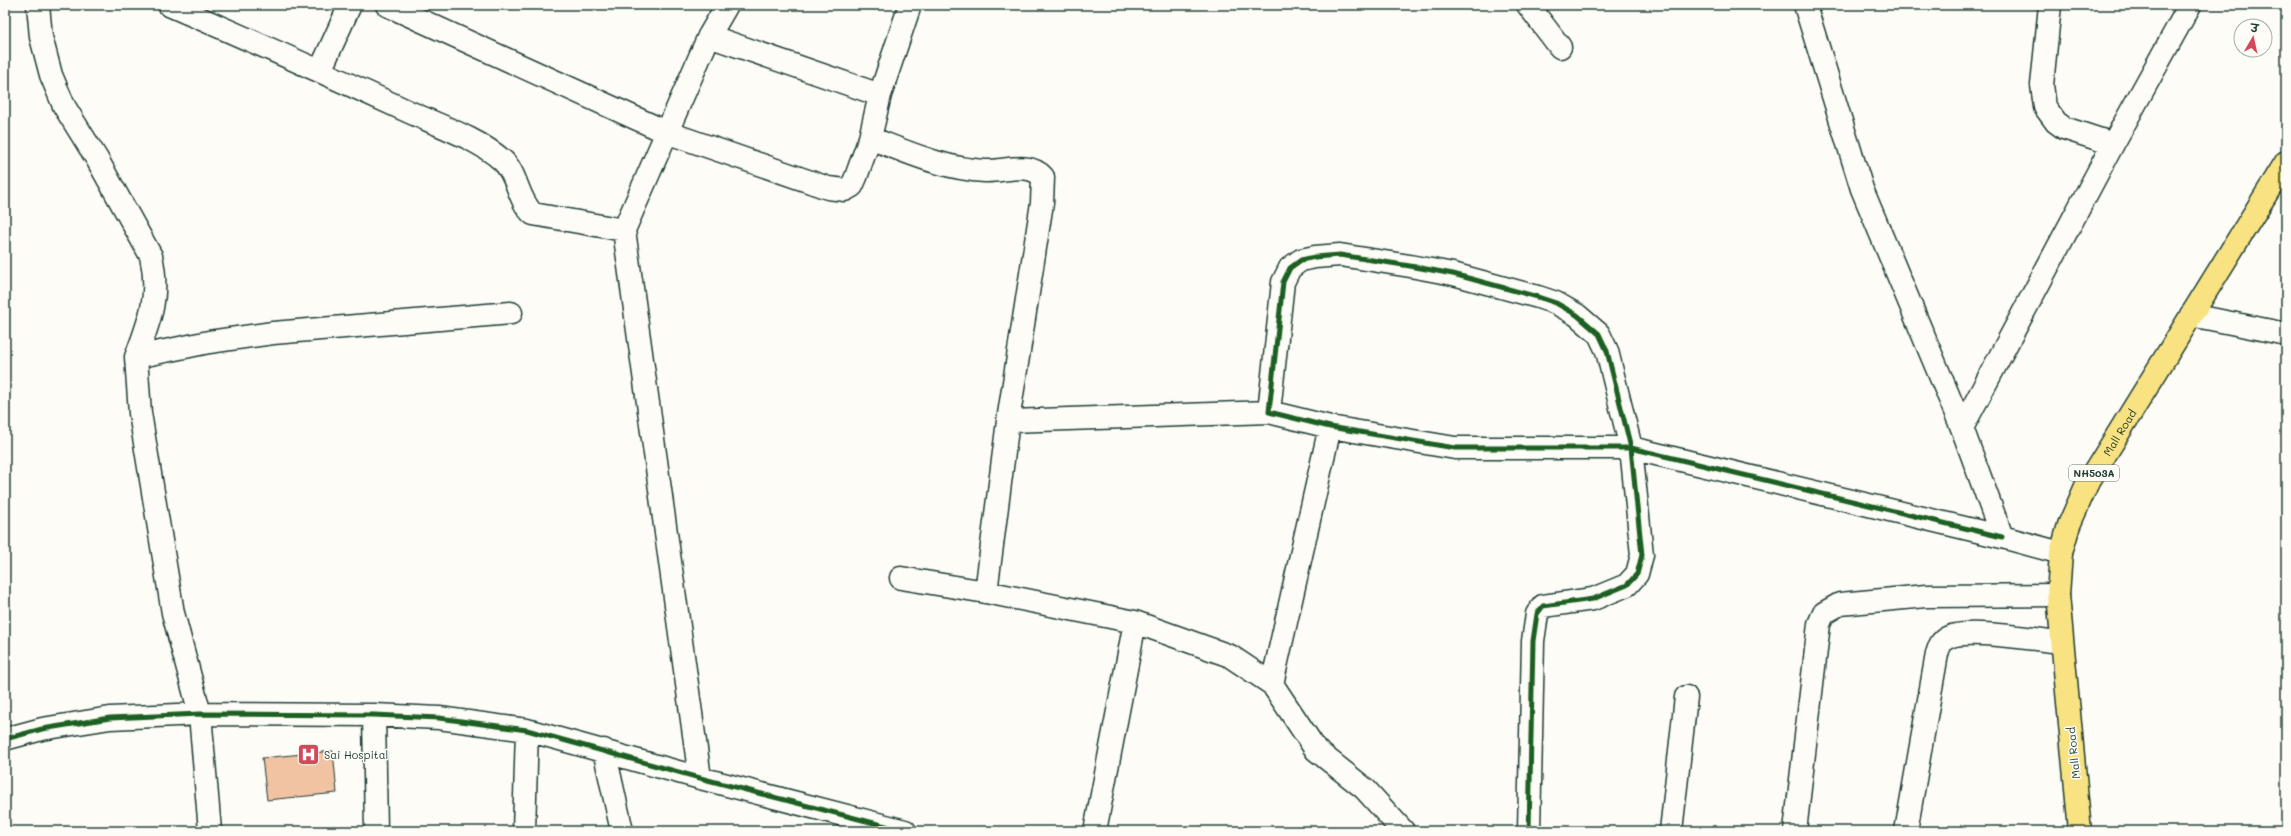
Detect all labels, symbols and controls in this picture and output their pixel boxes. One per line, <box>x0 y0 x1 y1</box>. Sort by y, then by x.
north arrow <box>2233 18 2273 58</box>
text: उ <box>2249 19 2261 36</box>
street label: Mall Road <box>2099 406 2139 458</box>
road number: NH503A <box>2069 465 2119 481</box>
street label: Mall Road <box>2063 726 2083 780</box>
hospital icon: Sai Hospital <box>296 741 322 767</box>
place label: Sai Hospital <box>324 747 388 762</box>

